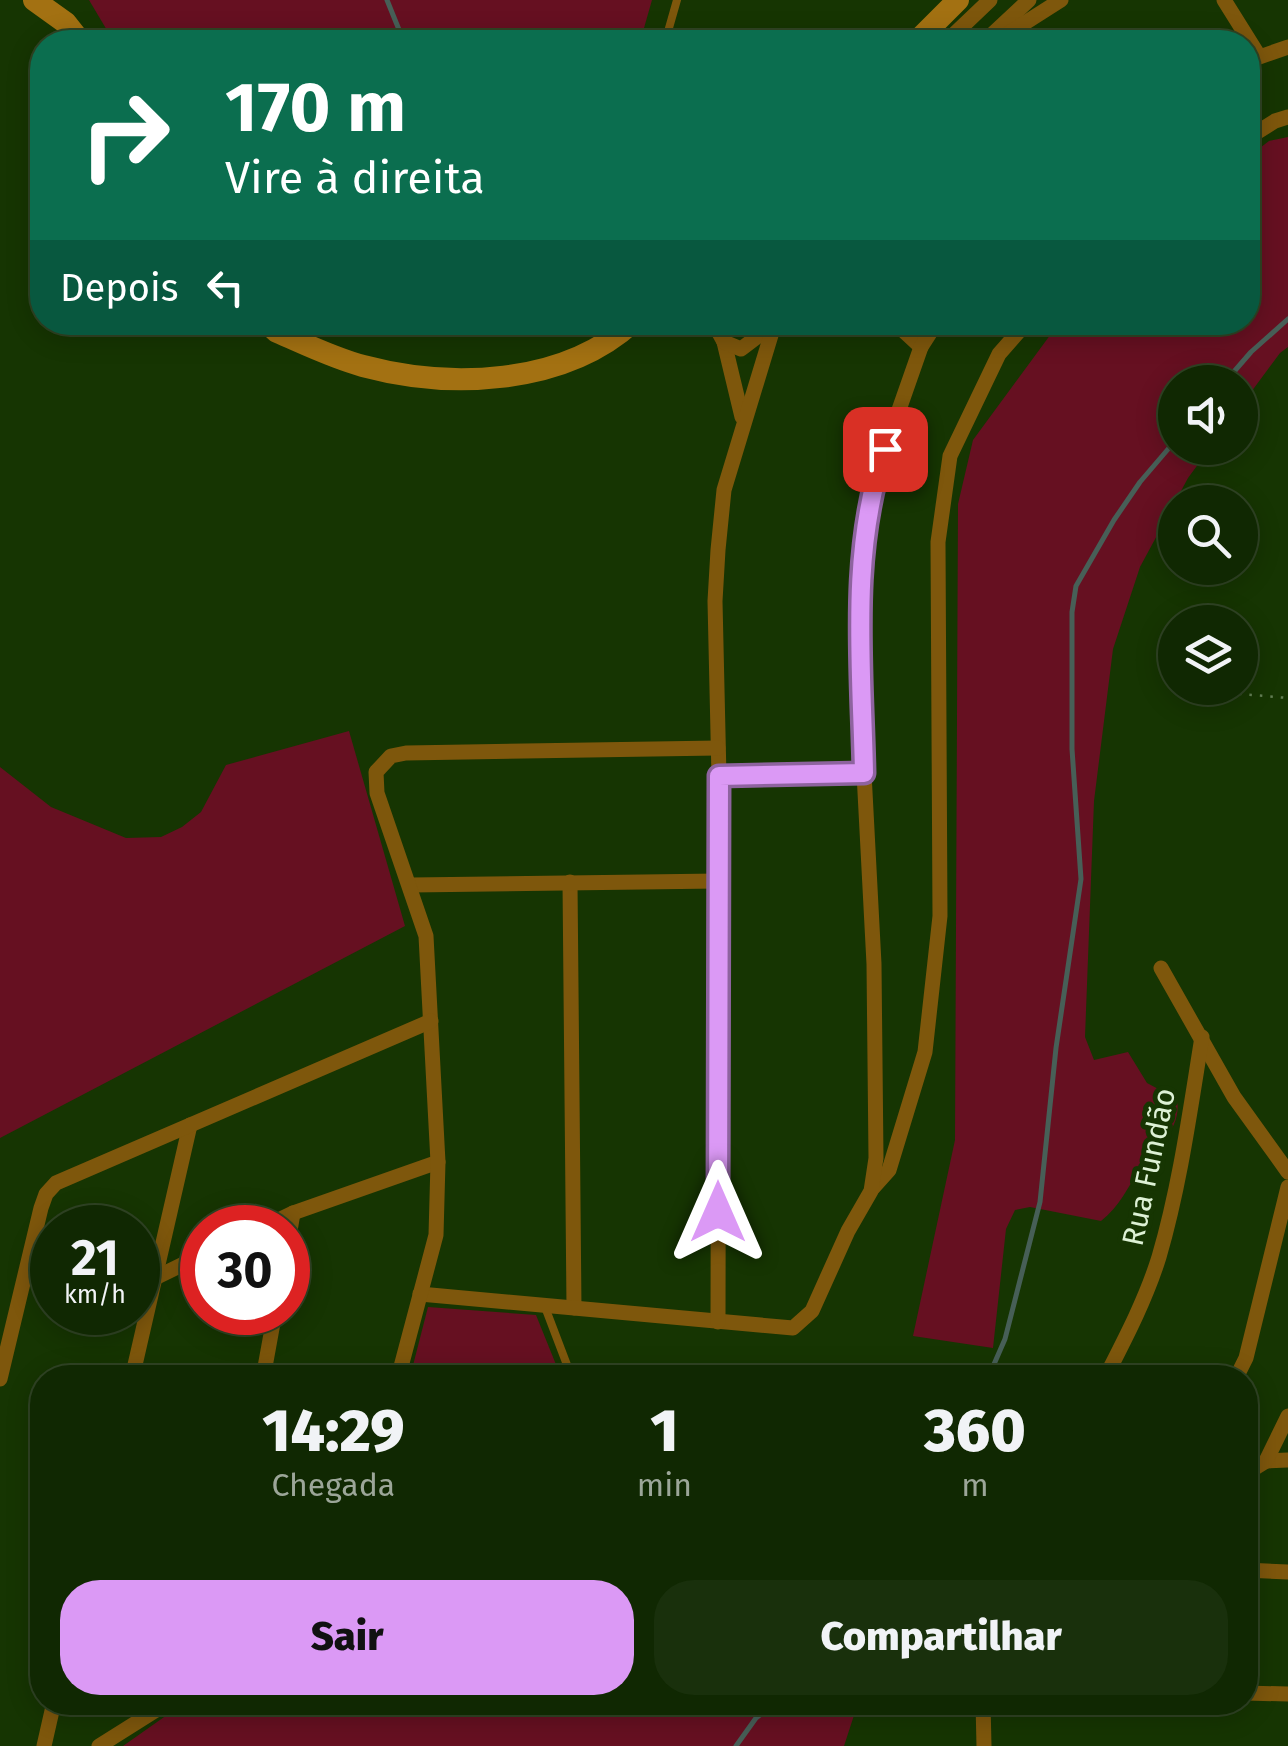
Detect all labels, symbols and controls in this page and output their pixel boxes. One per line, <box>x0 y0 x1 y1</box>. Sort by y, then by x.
text: 170 m <box>225 66 406 150</box>
icon: right <box>60 70 190 200</box>
text: Vire à direita <box>225 151 485 205</box>
icon: left <box>198 260 253 315</box>
text: Depois <box>60 265 178 311</box>
map controls <box>1158 365 1258 705</box>
button: sound <box>1158 365 1258 465</box>
pin <box>843 407 928 492</box>
icon: arrive <box>858 422 913 477</box>
button: search <box>1158 485 1258 585</box>
button: layers <box>1158 605 1258 705</box>
street label: Rua Fundão <box>1115 1085 1183 1249</box>
position arrow <box>666 1160 770 1264</box>
speed limit sign: 30 <box>180 1205 310 1335</box>
text: 21 <box>71 1228 119 1288</box>
text: km/h <box>64 1280 126 1310</box>
text: 14:29 <box>262 1395 405 1467</box>
text: 1 <box>650 1395 679 1467</box>
text: 360 <box>924 1395 1026 1467</box>
text: Chegada <box>271 1466 395 1504</box>
text: min <box>637 1466 692 1504</box>
text: m <box>961 1466 989 1504</box>
button: Sair <box>60 1580 634 1695</box>
button: Compartilhar <box>654 1580 1228 1695</box>

